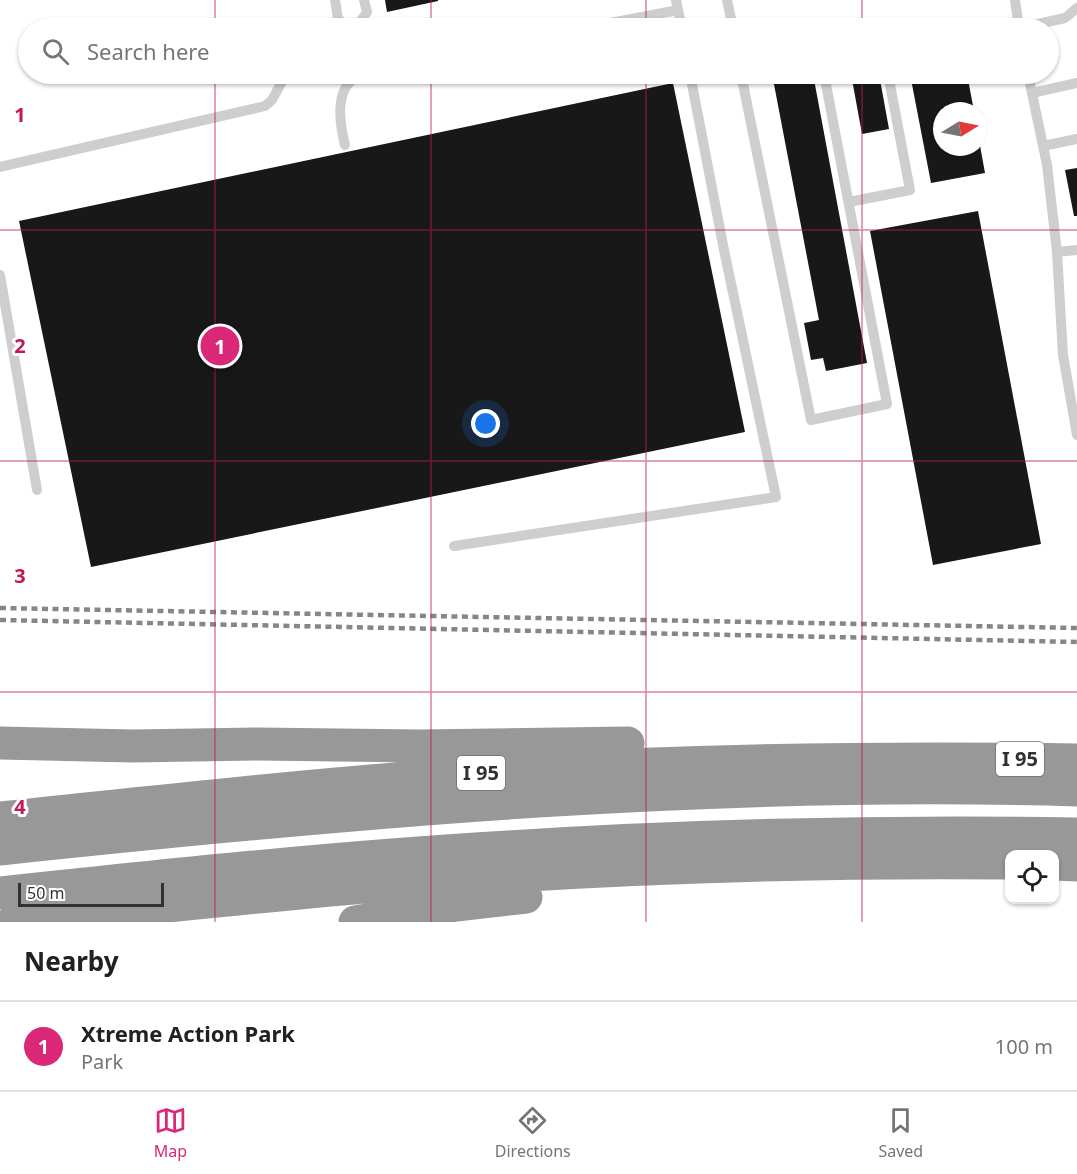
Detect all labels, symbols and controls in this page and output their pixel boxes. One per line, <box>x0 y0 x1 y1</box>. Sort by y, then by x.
search box <box>18 18 1059 84</box>
icon: search <box>39 35 72 68</box>
text: Search here <box>87 36 209 66</box>
text: 1 <box>14 101 26 128</box>
north arrow <box>933 102 987 156</box>
pin: 1 <box>200 324 240 368</box>
text: 2 <box>14 332 26 359</box>
your location <box>471 409 500 438</box>
text: 3 <box>14 562 26 589</box>
road number: I 95 <box>996 742 1044 776</box>
road number: I 95 <box>457 756 505 790</box>
text: 4 <box>14 793 26 820</box>
map controls <box>1005 850 1059 904</box>
button: locate <box>1005 850 1059 904</box>
scale bar <box>18 880 164 908</box>
text: 50 m <box>27 882 64 904</box>
text: Nearby <box>24 943 119 979</box>
text: Xtreme Action Park <box>81 1018 295 1048</box>
text: 1 <box>38 1033 49 1060</box>
text: 100 m <box>995 1033 1053 1060</box>
text: Park <box>81 1048 123 1075</box>
tab: Map <box>154 1104 187 1162</box>
tab: Directions <box>495 1104 571 1162</box>
tab: Saved <box>878 1104 923 1162</box>

